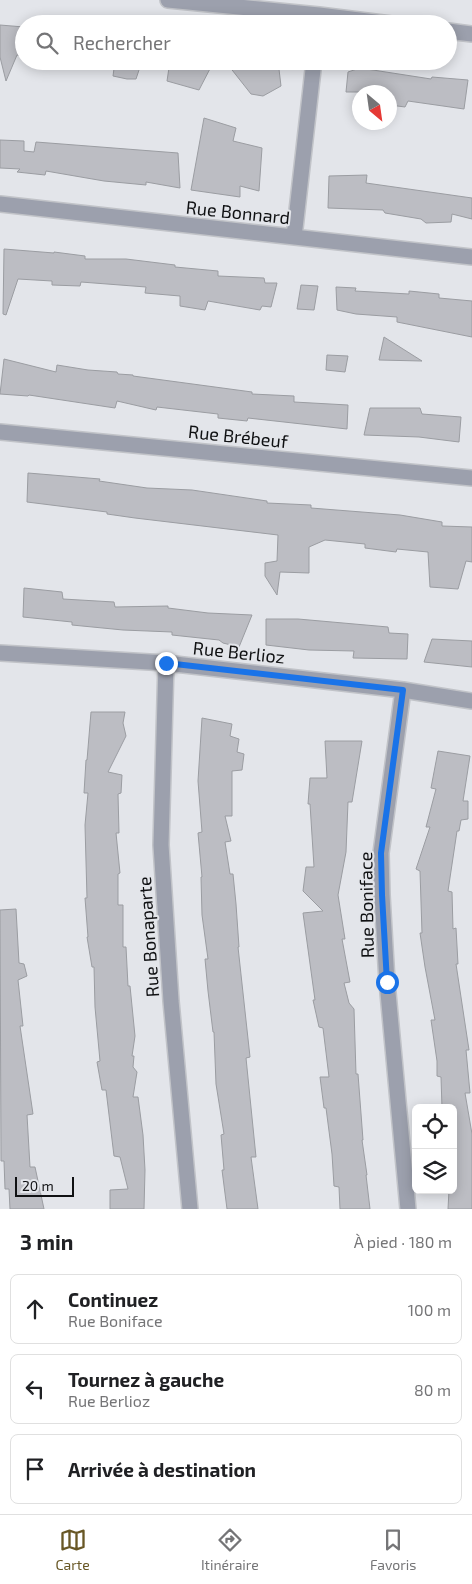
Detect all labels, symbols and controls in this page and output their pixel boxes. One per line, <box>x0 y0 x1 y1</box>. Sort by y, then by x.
search box <box>15 15 457 70</box>
icon: search <box>33 29 61 57</box>
text: Rechercher <box>73 31 171 54</box>
north arrow <box>352 85 397 130</box>
street label: Rue Bonnard <box>185 196 291 228</box>
street label: Rue Brébeuf <box>187 420 290 452</box>
street label: Rue Berlioz <box>192 636 286 668</box>
route end <box>155 652 178 675</box>
street label: Rue Boniface <box>354 852 378 958</box>
street label: Rue Bonaparte <box>133 876 163 998</box>
route start <box>376 971 399 994</box>
map controls <box>412 1104 457 1194</box>
button: locate <box>412 1104 457 1149</box>
button: layers <box>412 1149 457 1194</box>
scale bar <box>15 1174 74 1197</box>
text: 20 m <box>22 1177 54 1194</box>
text: 3 min <box>20 1229 73 1254</box>
text: À pied · 180 m <box>354 1232 452 1251</box>
text: Continuez <box>68 1288 158 1311</box>
icon: ahead <box>21 1295 49 1323</box>
text: 100 m <box>408 1300 451 1319</box>
text: Rue Boniface <box>68 1311 163 1330</box>
text: Tournez à gauche <box>68 1368 224 1391</box>
icon: left <box>21 1375 49 1403</box>
text: 80 m <box>414 1380 451 1399</box>
text: Rue Berlioz <box>68 1391 150 1410</box>
icon: arrive <box>21 1455 49 1483</box>
text: Arrivée à destination <box>68 1458 256 1481</box>
tab: Carte <box>56 1526 90 1573</box>
tab: Itinéraire <box>201 1526 259 1573</box>
tab: Favoris <box>370 1526 416 1573</box>

